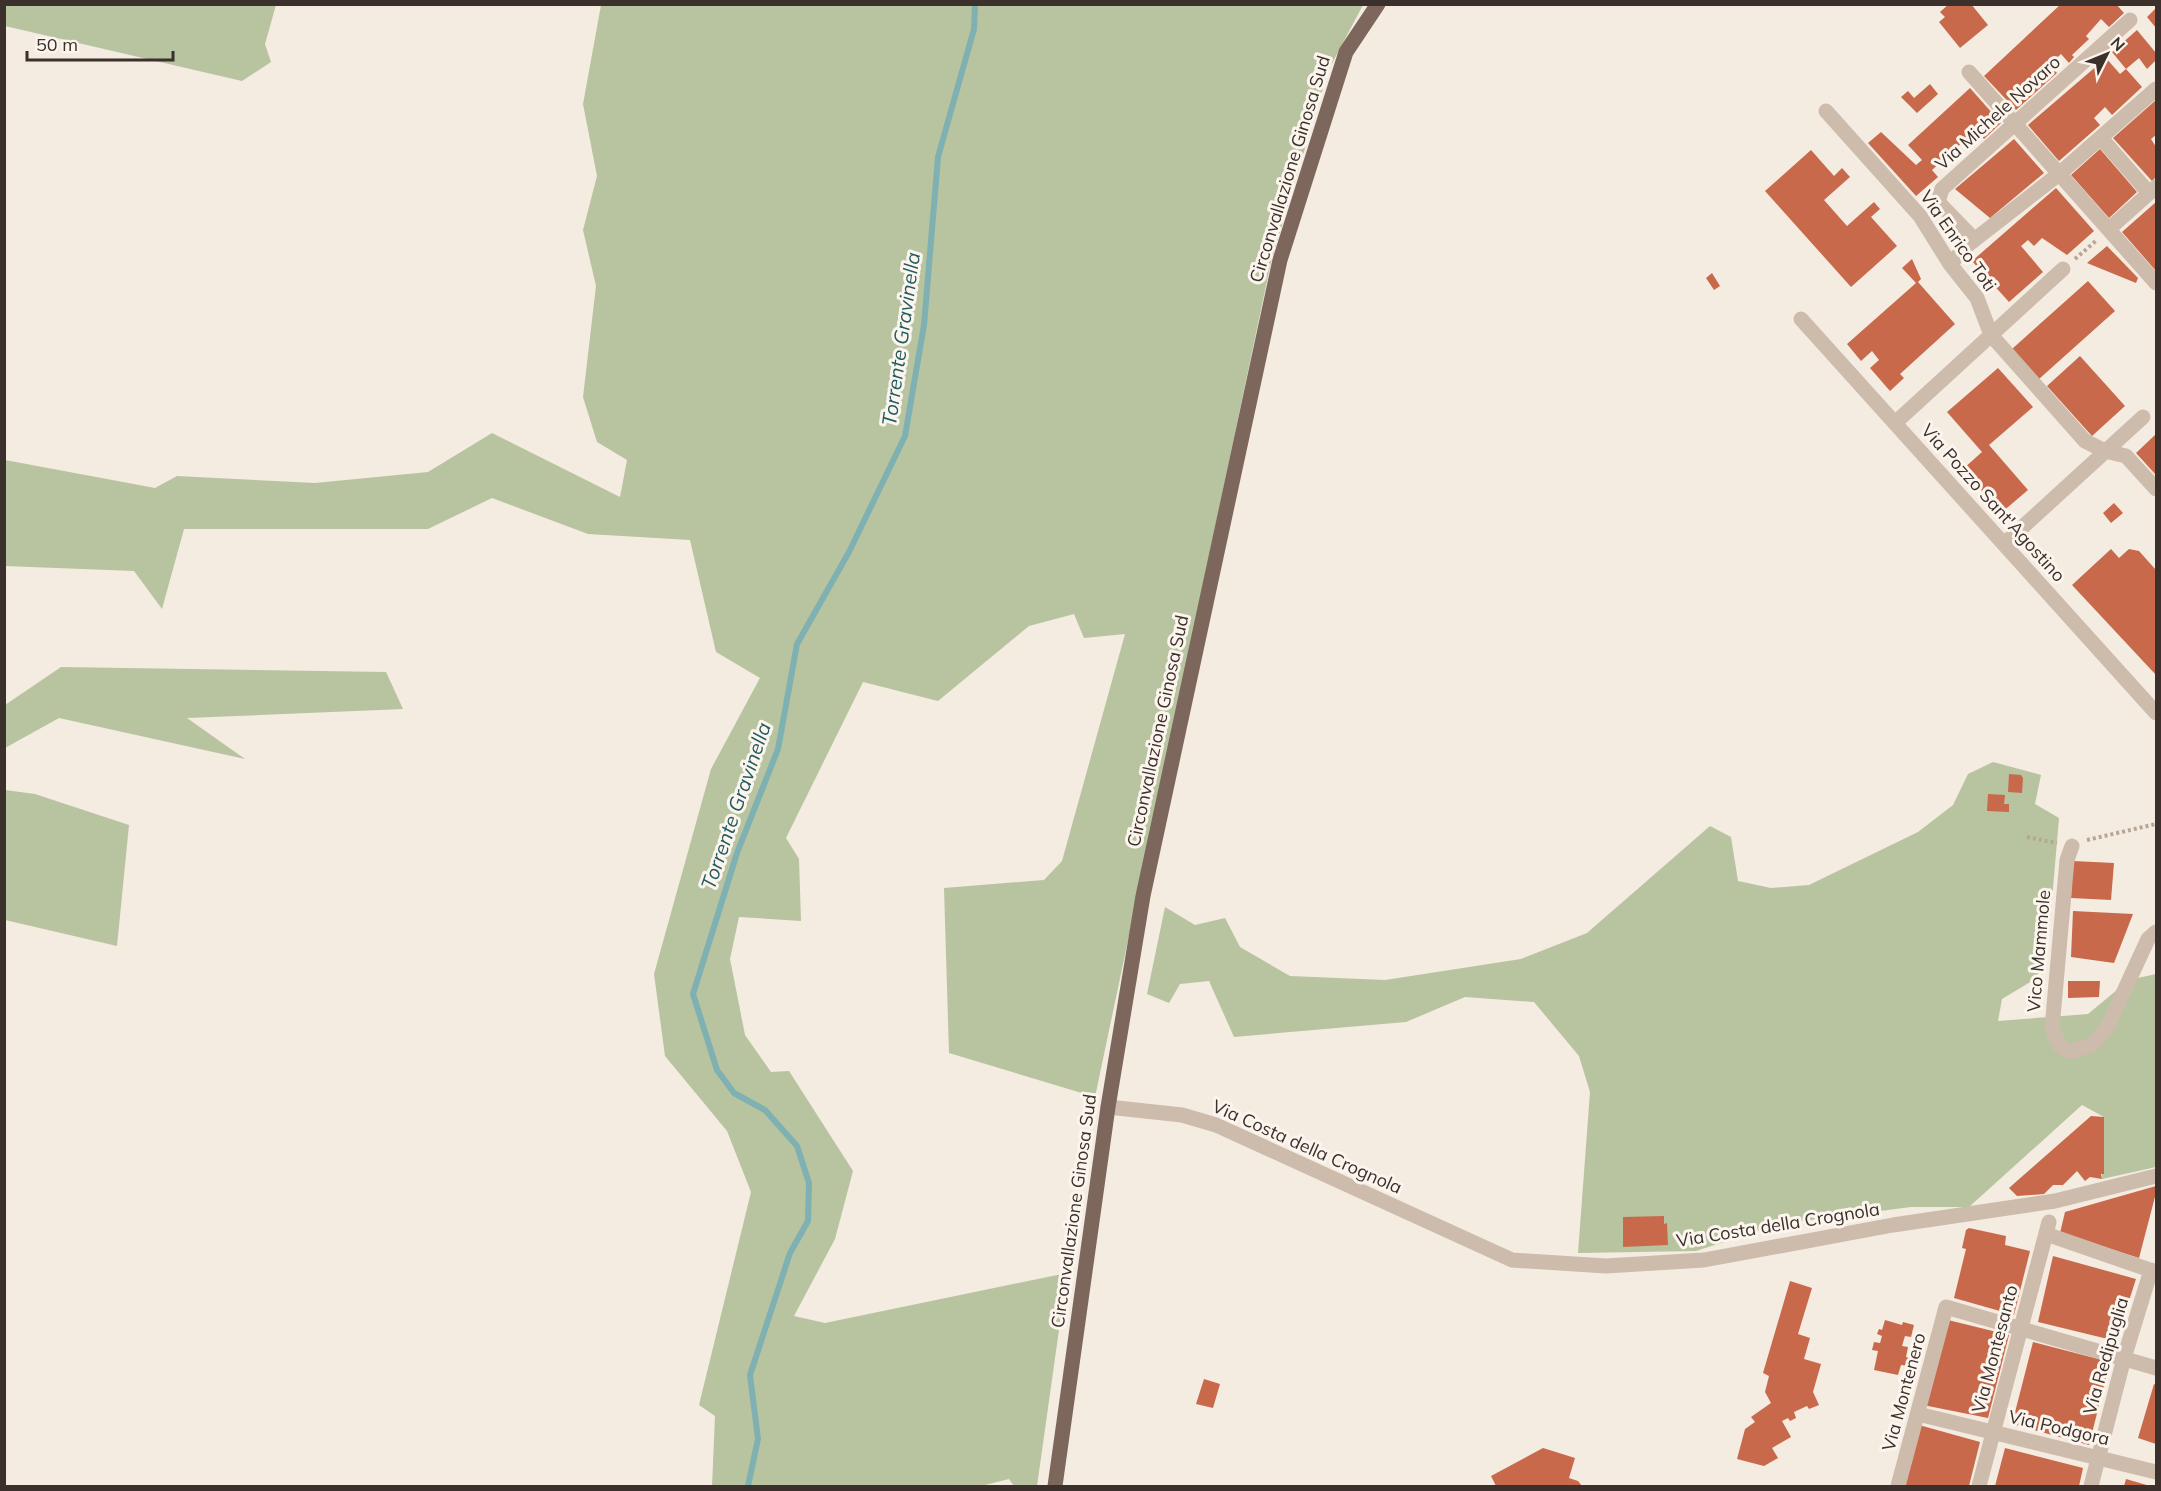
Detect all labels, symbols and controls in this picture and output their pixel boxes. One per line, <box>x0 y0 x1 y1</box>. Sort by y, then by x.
scale bar <box>27 24 172 62</box>
north arrow <box>2077 24 2137 84</box>
text: 50 m <box>36 33 78 56</box>
text: N <box>2107 33 2129 55</box>
street label: Via Michele Novaro <box>1930 50 2065 175</box>
street label: Circonvallazione Ginosa Sud <box>1244 53 1335 285</box>
street label: Via Enrico Toti <box>1915 186 2002 296</box>
water label: Torrente Gravinella <box>876 250 925 427</box>
street label: Via Pozzo Sant'Agostino <box>1916 419 2070 586</box>
street label: Circonvallazione Ginosa Sud <box>1122 613 1193 849</box>
water label: Torrente Gravinella <box>695 719 776 893</box>
street label: Vico Mammole <box>2022 889 2055 1013</box>
street label: Circonvallazione Ginosa Sud <box>1046 1092 1101 1329</box>
street label: Via Costa della Crognola <box>1209 1094 1406 1199</box>
street label: Via Costa della Crognola <box>1675 1197 1881 1252</box>
street label: Via Montesanto <box>1966 1282 2023 1415</box>
street label: Via Redipuglia <box>2078 1295 2133 1417</box>
street label: Via Montenero <box>1877 1330 1930 1454</box>
street label: Via Podgora <box>2006 1405 2112 1450</box>

